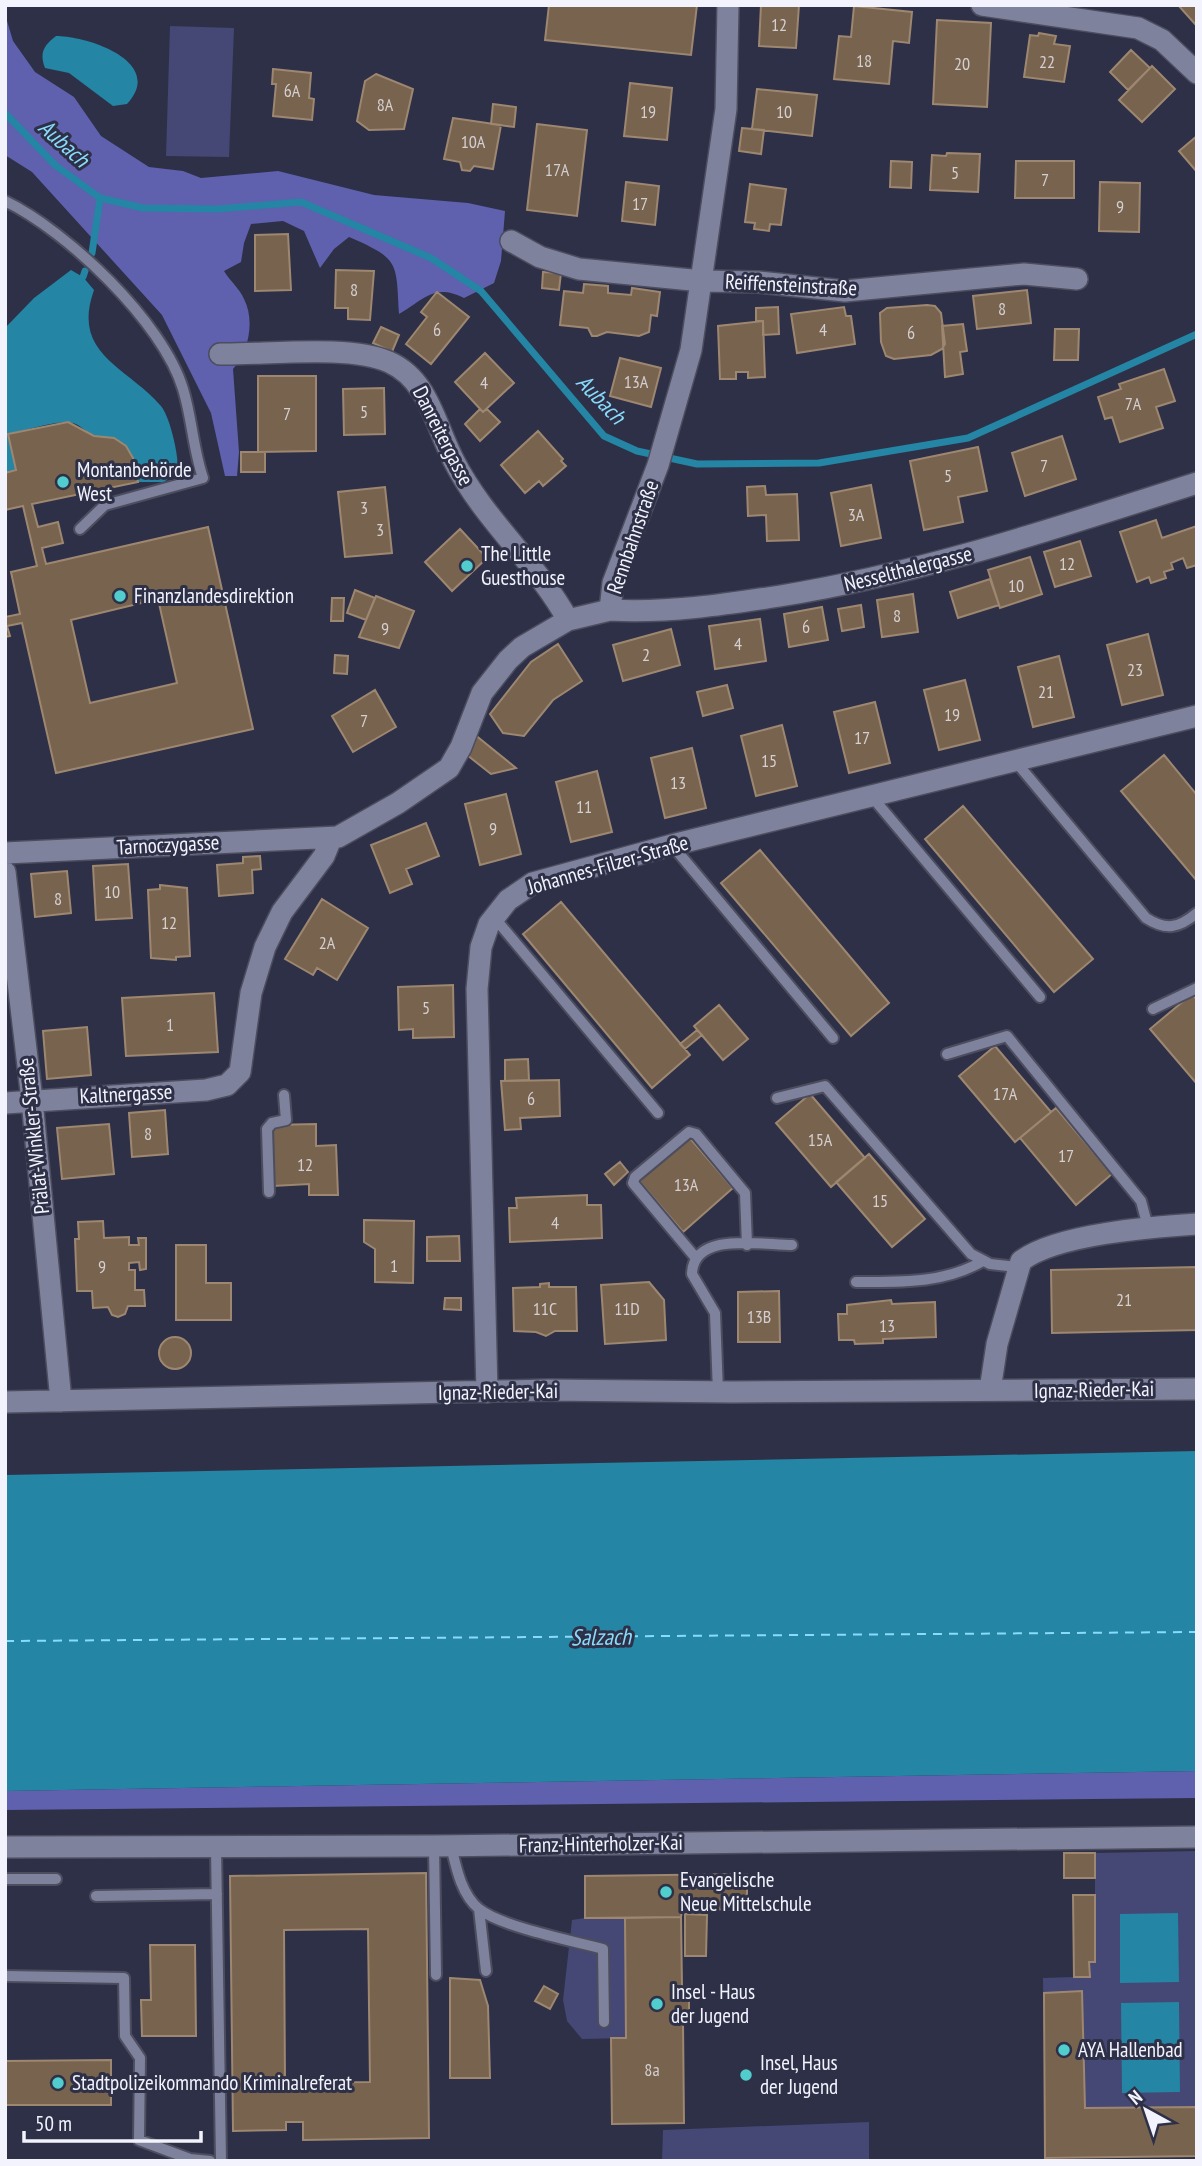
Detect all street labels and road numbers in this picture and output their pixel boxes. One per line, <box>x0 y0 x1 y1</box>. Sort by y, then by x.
street label: Reiffensteinstraße <box>724 268 858 301</box>
street label: Danreitergasse <box>407 382 480 490</box>
street label: Rennbahnstraße <box>601 477 665 597</box>
street label: Nesselthalergasse <box>841 540 975 597</box>
street label: Tarnoczygasse <box>116 828 220 861</box>
street label: Johannes-Filzer-Straße <box>523 829 691 901</box>
street label: Prälat-Winkler-Straße <box>12 1057 55 1216</box>
street label: Kaltnergasse <box>79 1078 173 1109</box>
street label: Ignaz-Rieder-Kai <box>1034 1375 1154 1404</box>
street label: Ignaz-Rieder-Kai <box>438 1377 558 1406</box>
street label: Franz-Hinterholzer-Kai <box>519 1829 683 1858</box>

